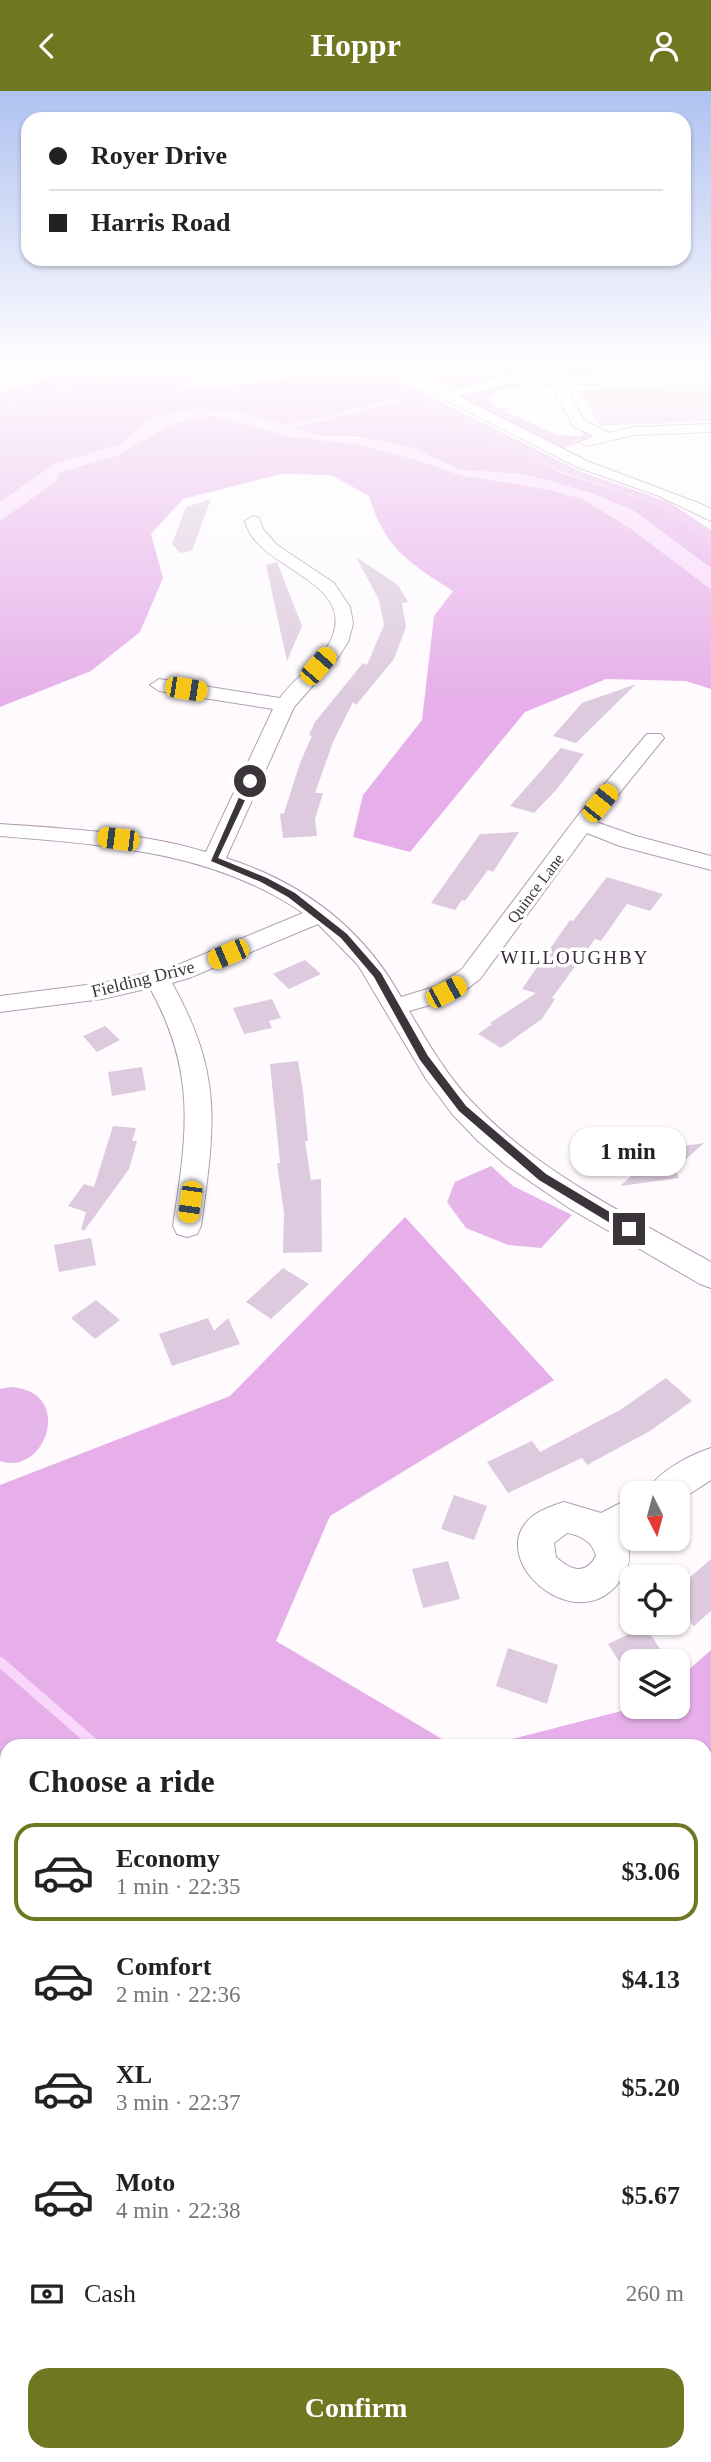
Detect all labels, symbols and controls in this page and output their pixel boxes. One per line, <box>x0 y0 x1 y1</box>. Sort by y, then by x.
icon: back <box>28 27 66 65</box>
text: Hoppr <box>310 27 401 63</box>
icon: person <box>645 27 683 65</box>
text: Royer Drive <box>91 141 227 170</box>
text: Harris Road <box>91 208 230 237</box>
car <box>297 643 340 689</box>
car <box>164 675 209 703</box>
route start <box>234 765 266 797</box>
car <box>579 780 622 826</box>
car <box>96 826 141 852</box>
street label: Quince Lane <box>504 850 567 926</box>
car <box>205 936 252 972</box>
district label: WILLOUGHBY <box>501 947 649 968</box>
street label: Fielding Drive <box>89 957 197 1001</box>
car <box>423 973 470 1011</box>
callout: 1 min <box>571 1127 687 1177</box>
text: 1 min <box>600 1139 656 1164</box>
car <box>177 1180 204 1224</box>
route end <box>613 1213 645 1245</box>
north arrow <box>620 1481 690 1551</box>
map controls <box>620 1481 690 1719</box>
button: locate <box>620 1565 690 1635</box>
button: layers <box>620 1649 690 1719</box>
text: Choose a ride <box>28 1763 215 1799</box>
icon: car <box>32 1841 95 1904</box>
text: Economy <box>116 1844 220 1873</box>
text: $3.06 <box>622 1857 680 1886</box>
text: 1 min · 22:35 <box>116 1874 241 1899</box>
icon: car <box>32 1949 95 2012</box>
text: Comfort <box>116 1952 211 1981</box>
text: $4.13 <box>622 1965 680 1994</box>
text: 2 min · 22:36 <box>116 1982 241 2007</box>
icon: car <box>32 2057 95 2120</box>
text: XL <box>116 2060 152 2089</box>
text: $5.20 <box>622 2073 680 2102</box>
text: 3 min · 22:37 <box>116 2090 241 2115</box>
icon: car <box>32 2165 95 2228</box>
text: Moto <box>116 2168 175 2197</box>
text: $5.67 <box>622 2181 680 2210</box>
text: 4 min · 22:38 <box>116 2198 241 2223</box>
icon: cash <box>28 2275 66 2313</box>
text: Cash <box>84 2279 136 2308</box>
text: 260 m <box>626 2281 684 2306</box>
button: Confirm <box>28 2368 684 2448</box>

